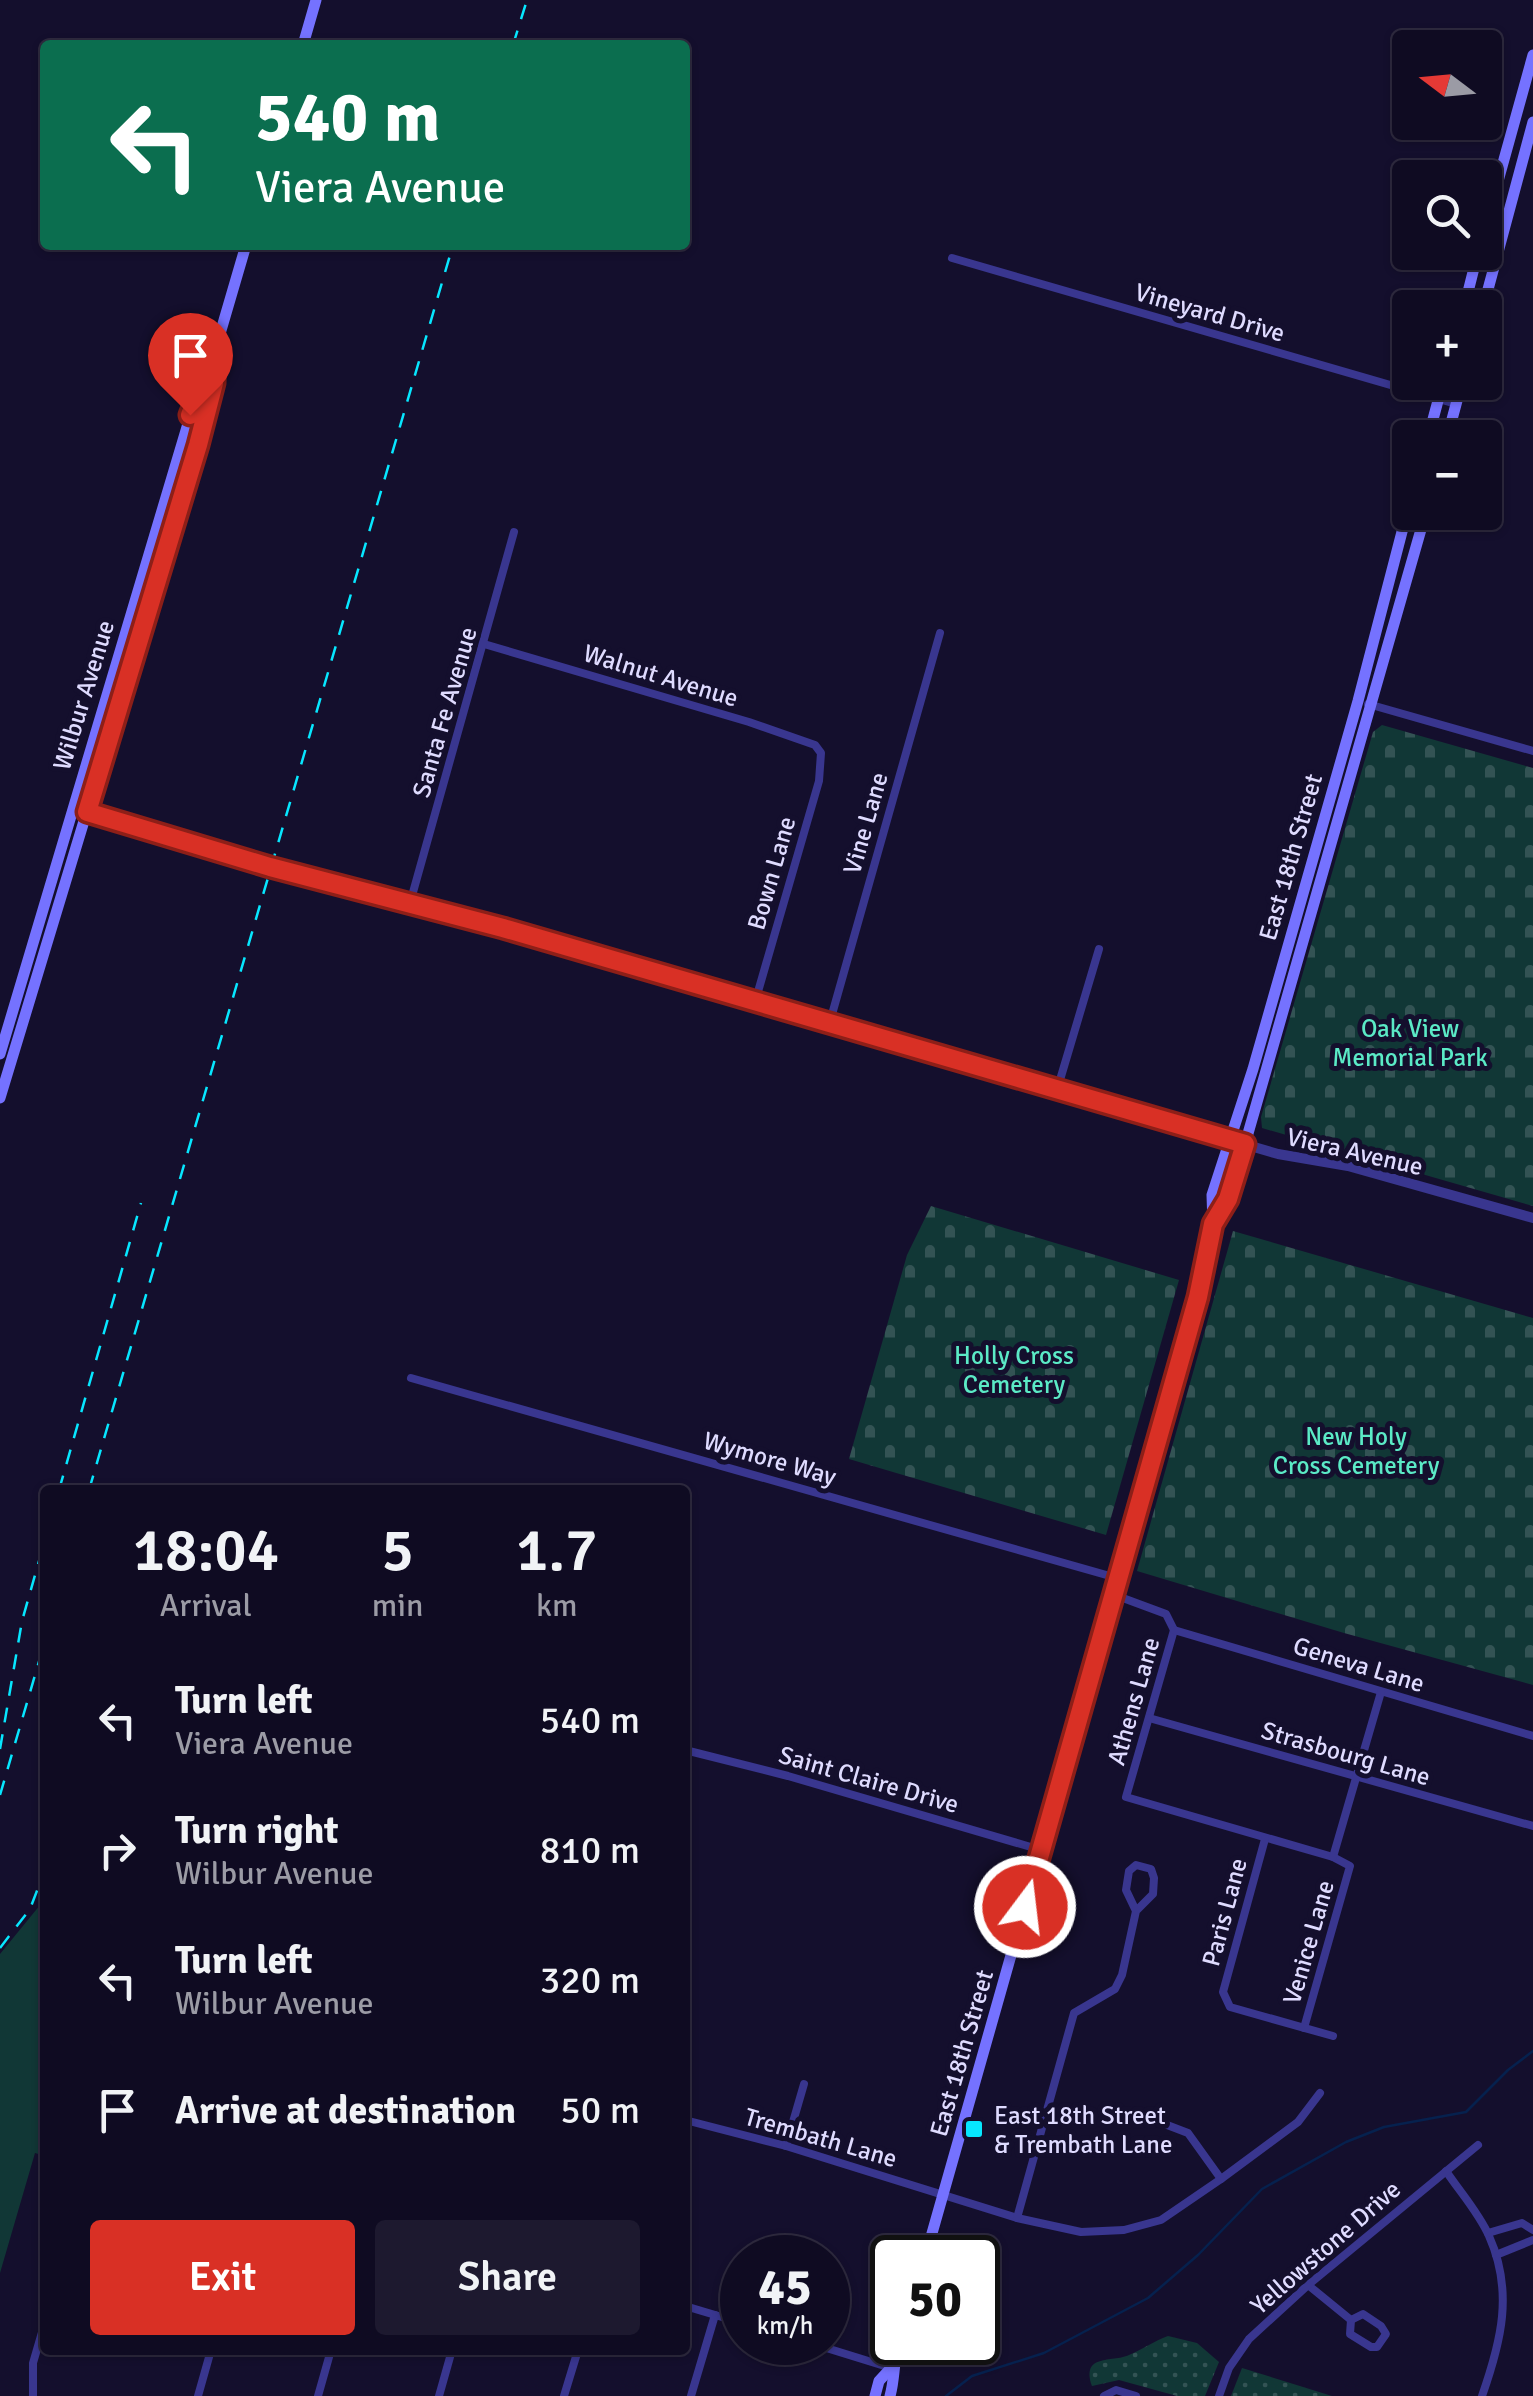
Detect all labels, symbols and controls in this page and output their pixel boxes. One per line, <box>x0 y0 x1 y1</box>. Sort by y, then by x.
north arrow <box>1392 30 1502 140</box>
map controls <box>1392 30 1502 530</box>
text: 540 m <box>255 74 440 160</box>
icon: left <box>90 80 220 210</box>
text: Viera Avenue <box>255 160 505 215</box>
button: search <box>1392 160 1502 270</box>
street label: Vineyard Drive <box>1131 276 1288 349</box>
button: + <box>1392 290 1502 400</box>
pin <box>148 313 233 416</box>
icon: arrive <box>163 328 218 383</box>
button: − <box>1392 420 1502 530</box>
street label: Wilbur Avenue <box>46 616 121 774</box>
street label: Santa Fe Avenue <box>405 623 484 801</box>
street label: Walnut Avenue <box>580 637 742 714</box>
street label: Vine Lane <box>836 769 895 878</box>
street label: East 18th Street <box>1252 770 1329 944</box>
street label: Bown Lane <box>740 813 802 934</box>
park label: Oak View Memorial Park <box>1332 1013 1488 1073</box>
street label: Viera Avenue <box>1284 1121 1426 1182</box>
park label: Holly Cross Cemetery <box>954 1340 1074 1400</box>
park label: New Holy Cross Cemetery <box>1273 1421 1440 1481</box>
street label: Wymore Way <box>700 1425 840 1492</box>
text: 18:04 <box>133 1514 279 1588</box>
text: 5 <box>381 1514 414 1588</box>
text: 1.7 <box>516 1514 597 1588</box>
text: Arrival <box>160 1586 252 1625</box>
text: min <box>372 1586 423 1625</box>
text: km <box>536 1586 577 1625</box>
street label: Geneva Lane <box>1289 1630 1428 1699</box>
street label: Athens Lane <box>1100 1634 1166 1769</box>
text: Turn left <box>175 1677 313 1724</box>
icon: left <box>90 1693 145 1748</box>
text: 540 m <box>540 1697 640 1744</box>
street label: Strasbourg Lane <box>1258 1715 1434 1792</box>
text: Viera Avenue <box>175 1724 353 1763</box>
street label: Saint Claire Drive <box>775 1739 962 1820</box>
text: Turn right <box>175 1807 339 1854</box>
icon: right <box>90 1823 145 1878</box>
text: 810 m <box>540 1827 640 1874</box>
text: Wilbur Avenue <box>175 1854 374 1893</box>
position arrow <box>973 1855 1077 1959</box>
street label: Paris Lane <box>1195 1855 1254 1970</box>
street label: Venice Lane <box>1276 1877 1341 2008</box>
text: Turn left <box>175 1937 313 1984</box>
icon: left <box>90 1953 145 2008</box>
text: 320 m <box>540 1957 640 2004</box>
street label: East 18th Street <box>923 1966 1000 2140</box>
text: Wilbur Avenue <box>175 1984 374 2023</box>
icon: arrive <box>90 2083 145 2138</box>
text: Arrive at destination <box>175 2087 516 2134</box>
text: 50 m <box>560 2087 640 2134</box>
place label: East 18th Street & Trembath Lane <box>994 2100 1172 2160</box>
street label: Trembath Lane <box>741 2101 901 2174</box>
marker: East 18th Street & Trembath Lane <box>963 2118 985 2140</box>
street label: Yellowstone Drive <box>1244 2174 1407 2321</box>
button: Exit <box>90 2220 355 2335</box>
button: Share <box>375 2220 640 2335</box>
speed limit sign: 50 <box>870 2235 1000 2365</box>
text: 45 <box>758 2257 812 2319</box>
text: km/h <box>757 2310 813 2341</box>

